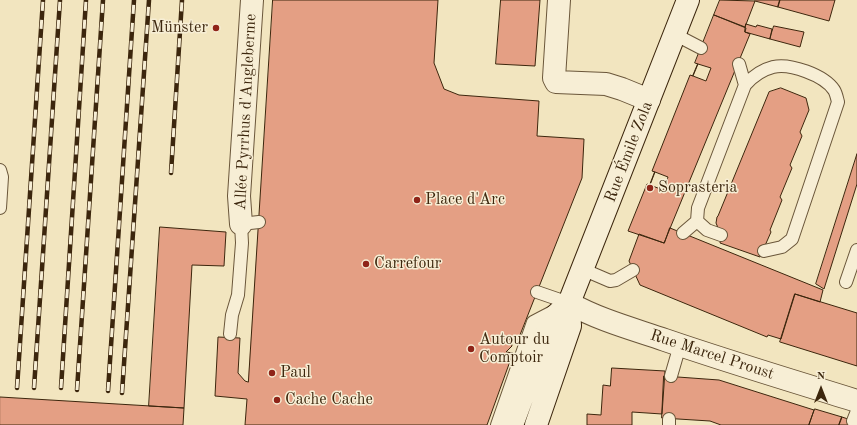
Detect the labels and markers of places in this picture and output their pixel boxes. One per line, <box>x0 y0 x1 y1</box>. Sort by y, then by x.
place label: Münster <box>151 18 208 38</box>
marker: Münster <box>211 23 221 33</box>
place label: Soprasteria <box>658 178 737 198</box>
marker: Soprasteria <box>645 183 655 193</box>
place label: Place d'Arc <box>425 190 505 210</box>
marker: Place d'Arc <box>412 195 422 205</box>
place label: Carrefour <box>374 254 441 274</box>
marker: Carrefour <box>361 259 371 269</box>
place label: Autour du Comptoir <box>479 330 550 368</box>
marker: Autour du Comptoir <box>466 344 476 354</box>
place label: Paul <box>280 363 311 383</box>
marker: Paul <box>267 368 277 378</box>
place label: Cache Cache <box>285 390 373 410</box>
marker: Cache Cache <box>272 395 282 405</box>

